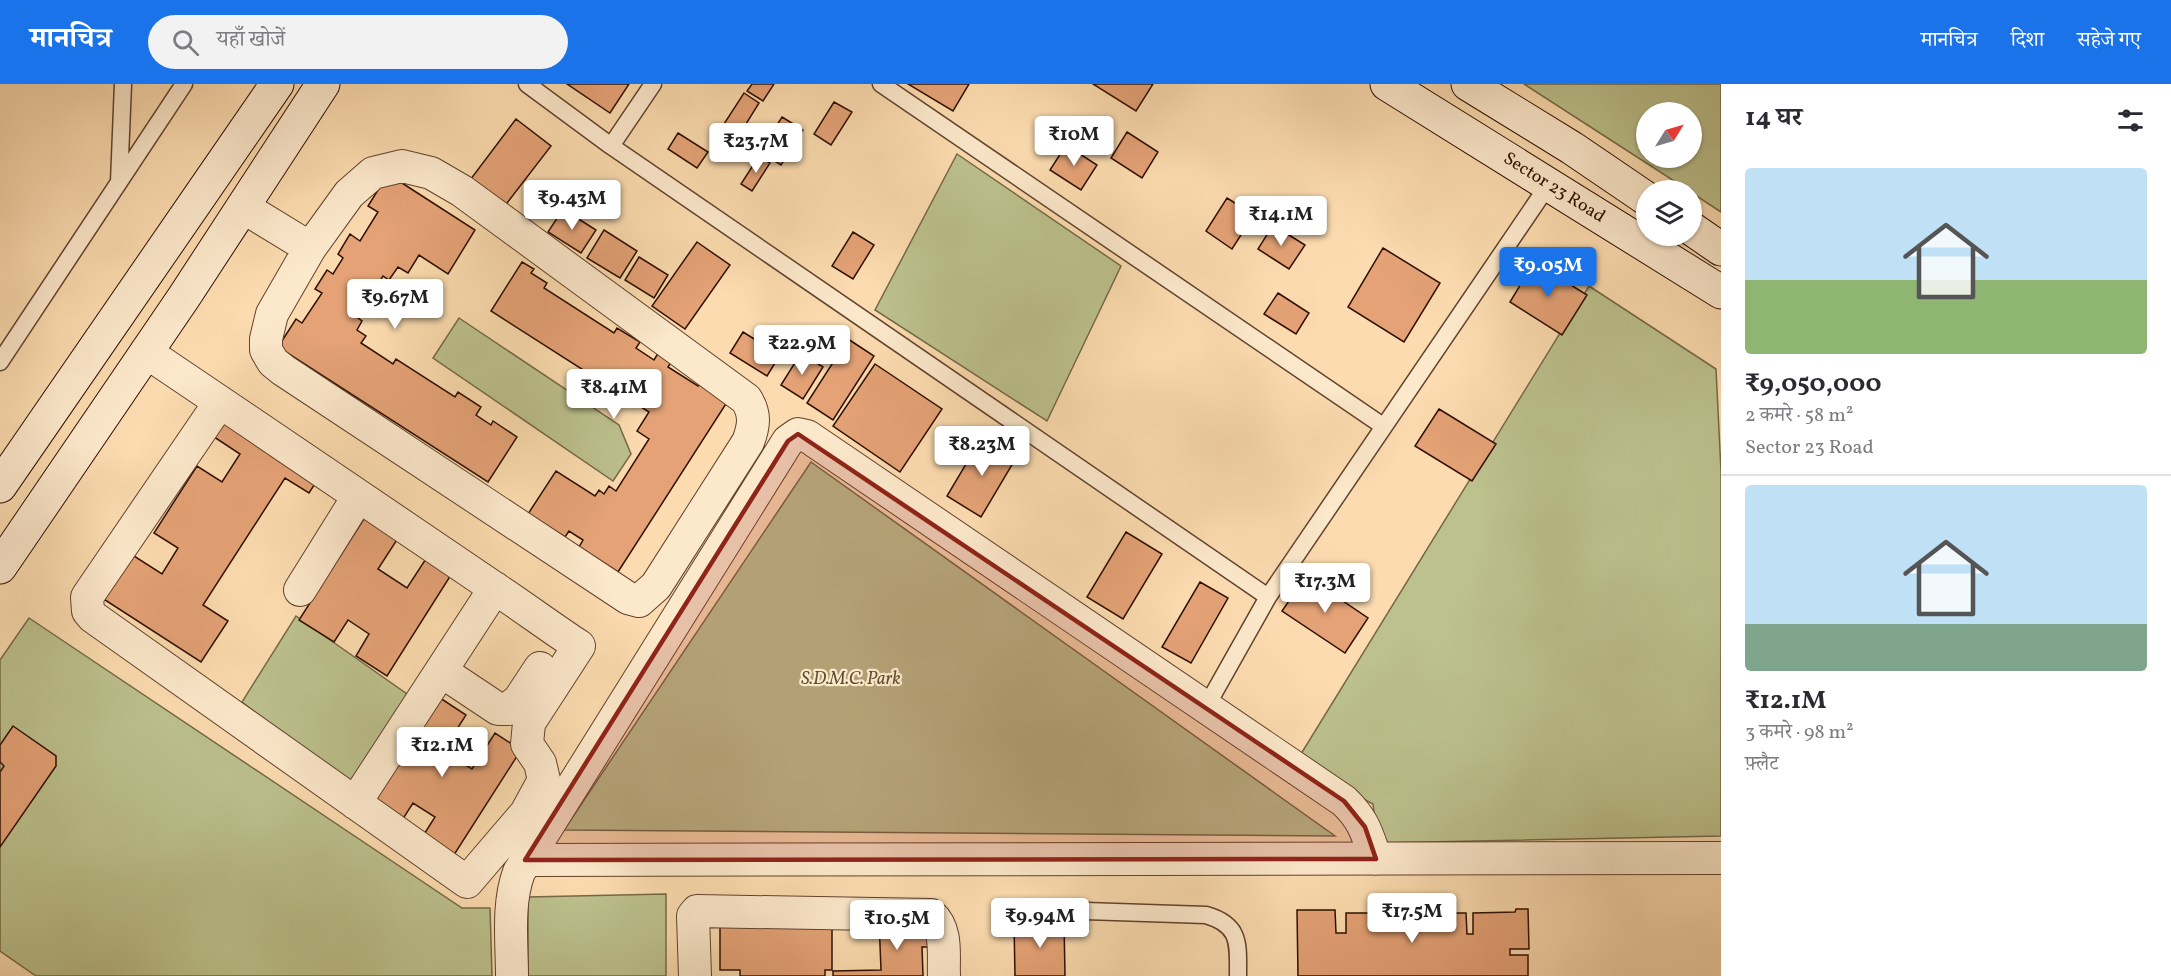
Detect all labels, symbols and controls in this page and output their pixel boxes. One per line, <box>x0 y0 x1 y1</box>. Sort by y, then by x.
search box <box>148 15 568 69</box>
text: मानचित्र <box>30 20 112 59</box>
text: यहाँ खोजें <box>217 25 285 56</box>
icon: search <box>169 26 202 59</box>
text: मानचित्र <box>1921 26 1978 55</box>
text: दिशा <box>2011 26 2044 55</box>
text: सहेजे गए <box>2077 26 2141 55</box>
text: 14 घर <box>1745 100 1802 136</box>
north arrow <box>1636 102 1702 168</box>
map controls <box>1636 102 1702 246</box>
icon: filters <box>2114 104 2147 137</box>
pin: ₹10M <box>1038 116 1110 167</box>
text: ₹10M <box>1049 121 1099 149</box>
pin: ₹23.7M <box>707 123 805 174</box>
text: ₹23.7M <box>723 128 789 156</box>
street label: Sector 23 Road <box>1498 147 1610 229</box>
pin: ₹9.43M <box>523 180 621 231</box>
button: layers <box>1636 180 1702 246</box>
text: ₹9.43M <box>538 185 606 213</box>
pin: ₹14.1M <box>1232 196 1330 247</box>
text: ₹14.1M <box>1249 201 1313 229</box>
icon: home <box>1892 207 2000 315</box>
pin: ₹9.05M <box>1499 247 1597 298</box>
text: ₹9.05M <box>1514 252 1583 280</box>
pin: ₹9.67M <box>346 279 444 330</box>
text: ₹9.67M <box>361 284 429 312</box>
pin: ₹22.9M <box>753 325 851 376</box>
text: ₹22.9M <box>768 330 836 358</box>
text: ₹9,050,000 <box>1745 366 1882 402</box>
pin: ₹8.41M <box>565 369 663 420</box>
text: ₹8.41M <box>581 374 647 402</box>
text: 2 कमरे · 58 m² <box>1745 402 1853 430</box>
pin: ₹8.23M <box>933 426 1031 477</box>
text: ₹8.23M <box>949 431 1016 459</box>
text: Sector 23 Road <box>1745 434 1874 462</box>
icon: home <box>1892 524 2000 632</box>
pin: ₹17.3M <box>1276 563 1374 614</box>
text: ₹17.3M <box>1294 568 1356 596</box>
park label: S.D.M.C. Park <box>801 667 901 692</box>
text: ₹12.1M <box>1745 683 1826 719</box>
text: 3 कमरे · 98 m² <box>1745 719 1854 747</box>
pin: ₹12.1M <box>393 727 491 778</box>
text: ₹12.1M <box>411 732 473 760</box>
text: फ़्लैट <box>1745 751 1778 779</box>
pin: ₹17.5M <box>1363 893 1461 944</box>
pin: ₹9.94M <box>991 898 1089 949</box>
text: ₹17.5M <box>1381 898 1443 926</box>
pin: ₹10.5M <box>848 900 946 951</box>
text: ₹9.94M <box>1005 903 1075 931</box>
text: ₹10.5M <box>864 905 930 933</box>

